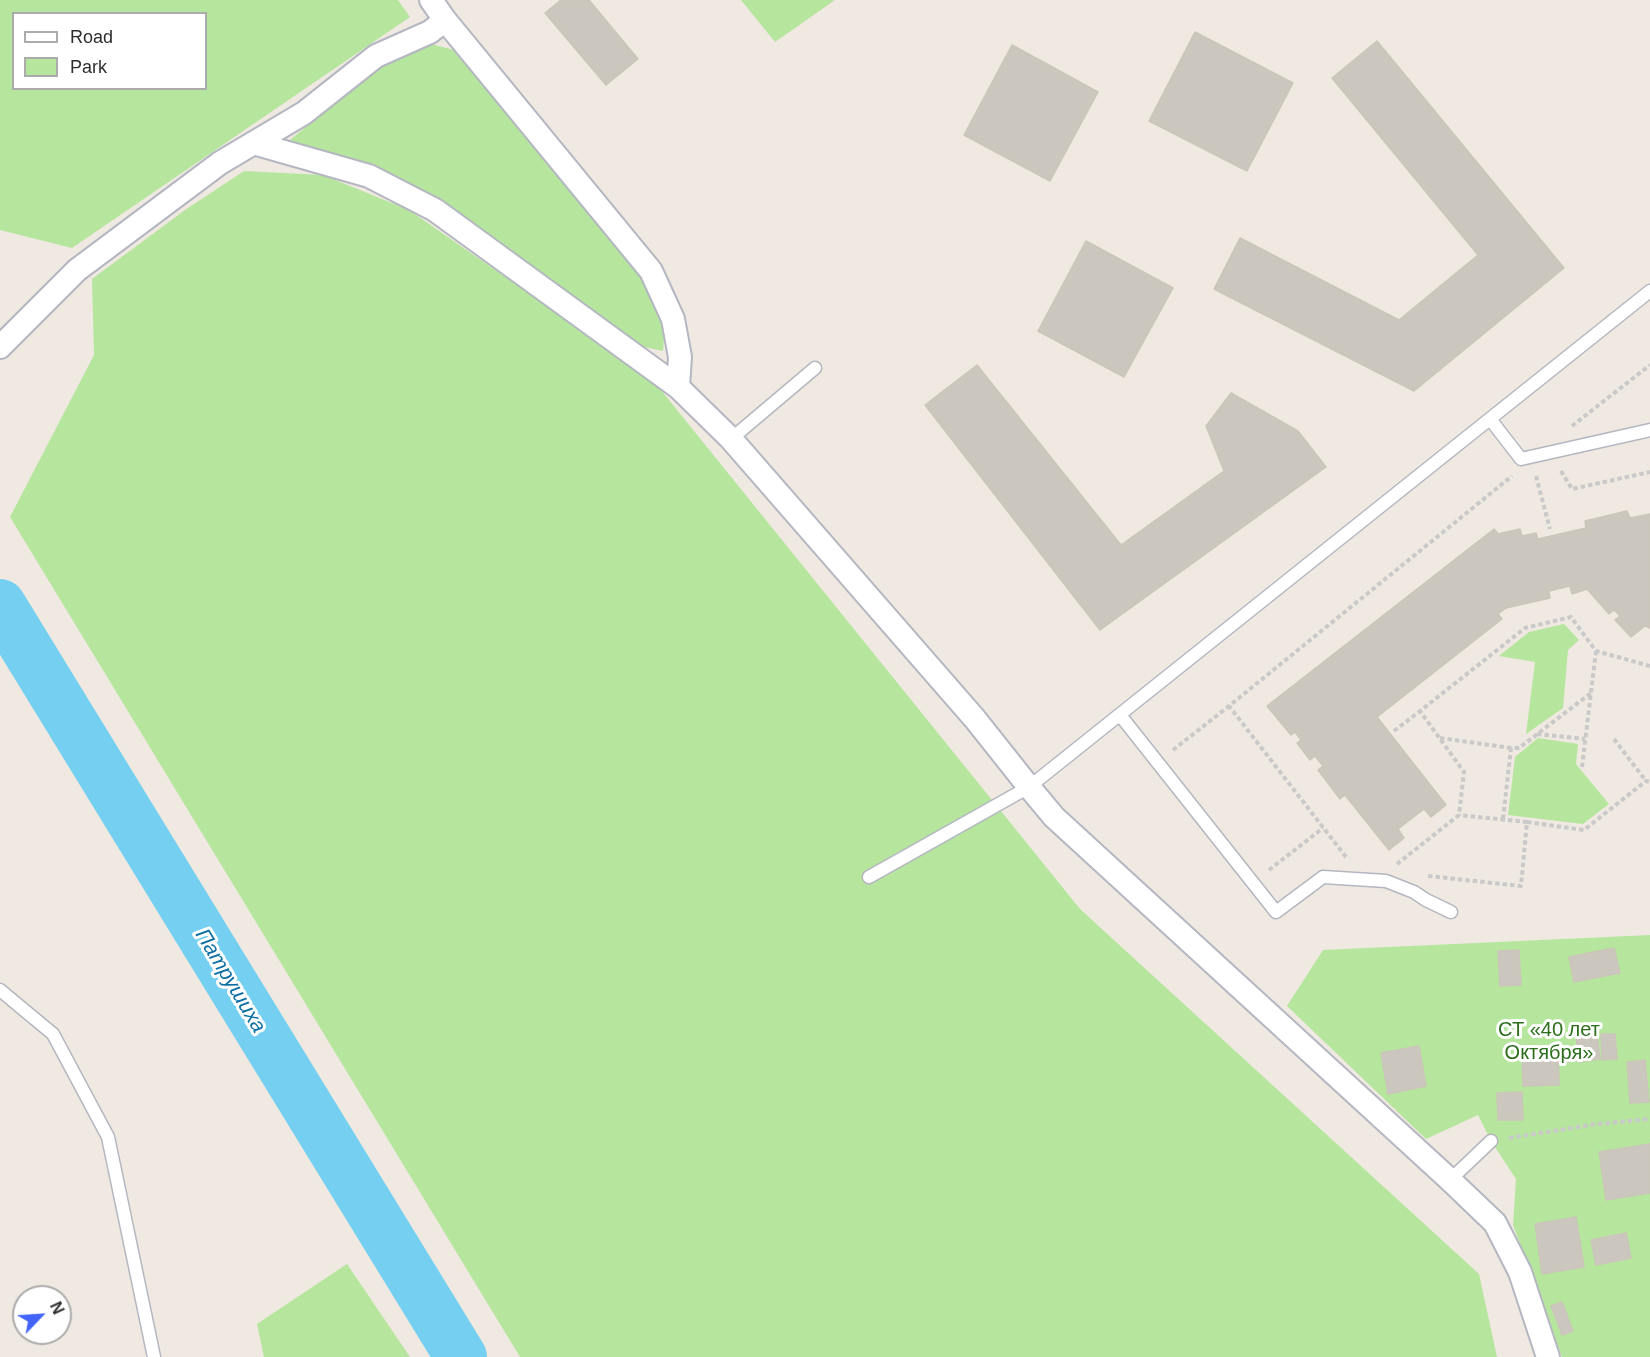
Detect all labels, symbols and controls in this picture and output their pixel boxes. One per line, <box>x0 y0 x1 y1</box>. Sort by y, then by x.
legend <box>12 12 207 90</box>
text: Road <box>70 27 113 47</box>
text: Park <box>70 57 107 77</box>
water label: Патрушиха <box>189 924 271 1038</box>
park label: СТ «40 лет Октября» <box>1498 1018 1600 1065</box>
north arrow <box>12 1285 72 1345</box>
text: N <box>47 1299 67 1317</box>

